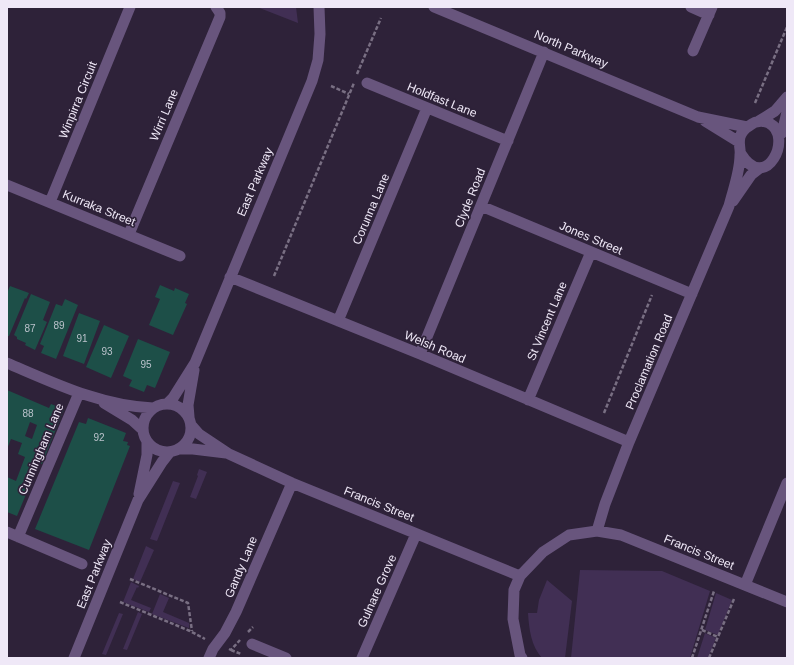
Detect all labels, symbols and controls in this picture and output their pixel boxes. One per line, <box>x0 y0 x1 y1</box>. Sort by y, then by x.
street label: North Parkway <box>532 27 610 71</box>
street label: Winpirra Circuit <box>56 59 100 141</box>
street label: Holdfast Lane <box>405 80 479 120</box>
street label: Wirri Lane <box>147 87 181 143</box>
street label: East Parkway <box>234 146 276 218</box>
street label: Clyde Road <box>452 166 488 230</box>
street label: Corunna Lane <box>350 171 392 247</box>
street label: Kurraka Street <box>61 187 138 229</box>
street label: Jones Street <box>557 218 625 258</box>
street label: St Vincent Lane <box>524 279 570 363</box>
street label: Proclamation Road <box>623 312 675 412</box>
house number: 89 <box>53 320 65 331</box>
house number: 87 <box>24 323 36 334</box>
street label: Welsh Road <box>402 328 468 366</box>
house number: 91 <box>76 333 88 344</box>
house number: 93 <box>101 346 113 357</box>
house number: 95 <box>140 359 152 370</box>
street label: Cunningham Lane <box>15 401 67 497</box>
house number: 88 <box>22 408 34 419</box>
house number: 92 <box>93 432 105 443</box>
street label: Francis Street <box>342 484 417 525</box>
street label: Francis Street <box>662 532 737 573</box>
street label: Gandy Lane <box>222 534 260 600</box>
street label: East Parkway <box>74 537 114 611</box>
street label: Gulnare Grove <box>355 552 400 630</box>

